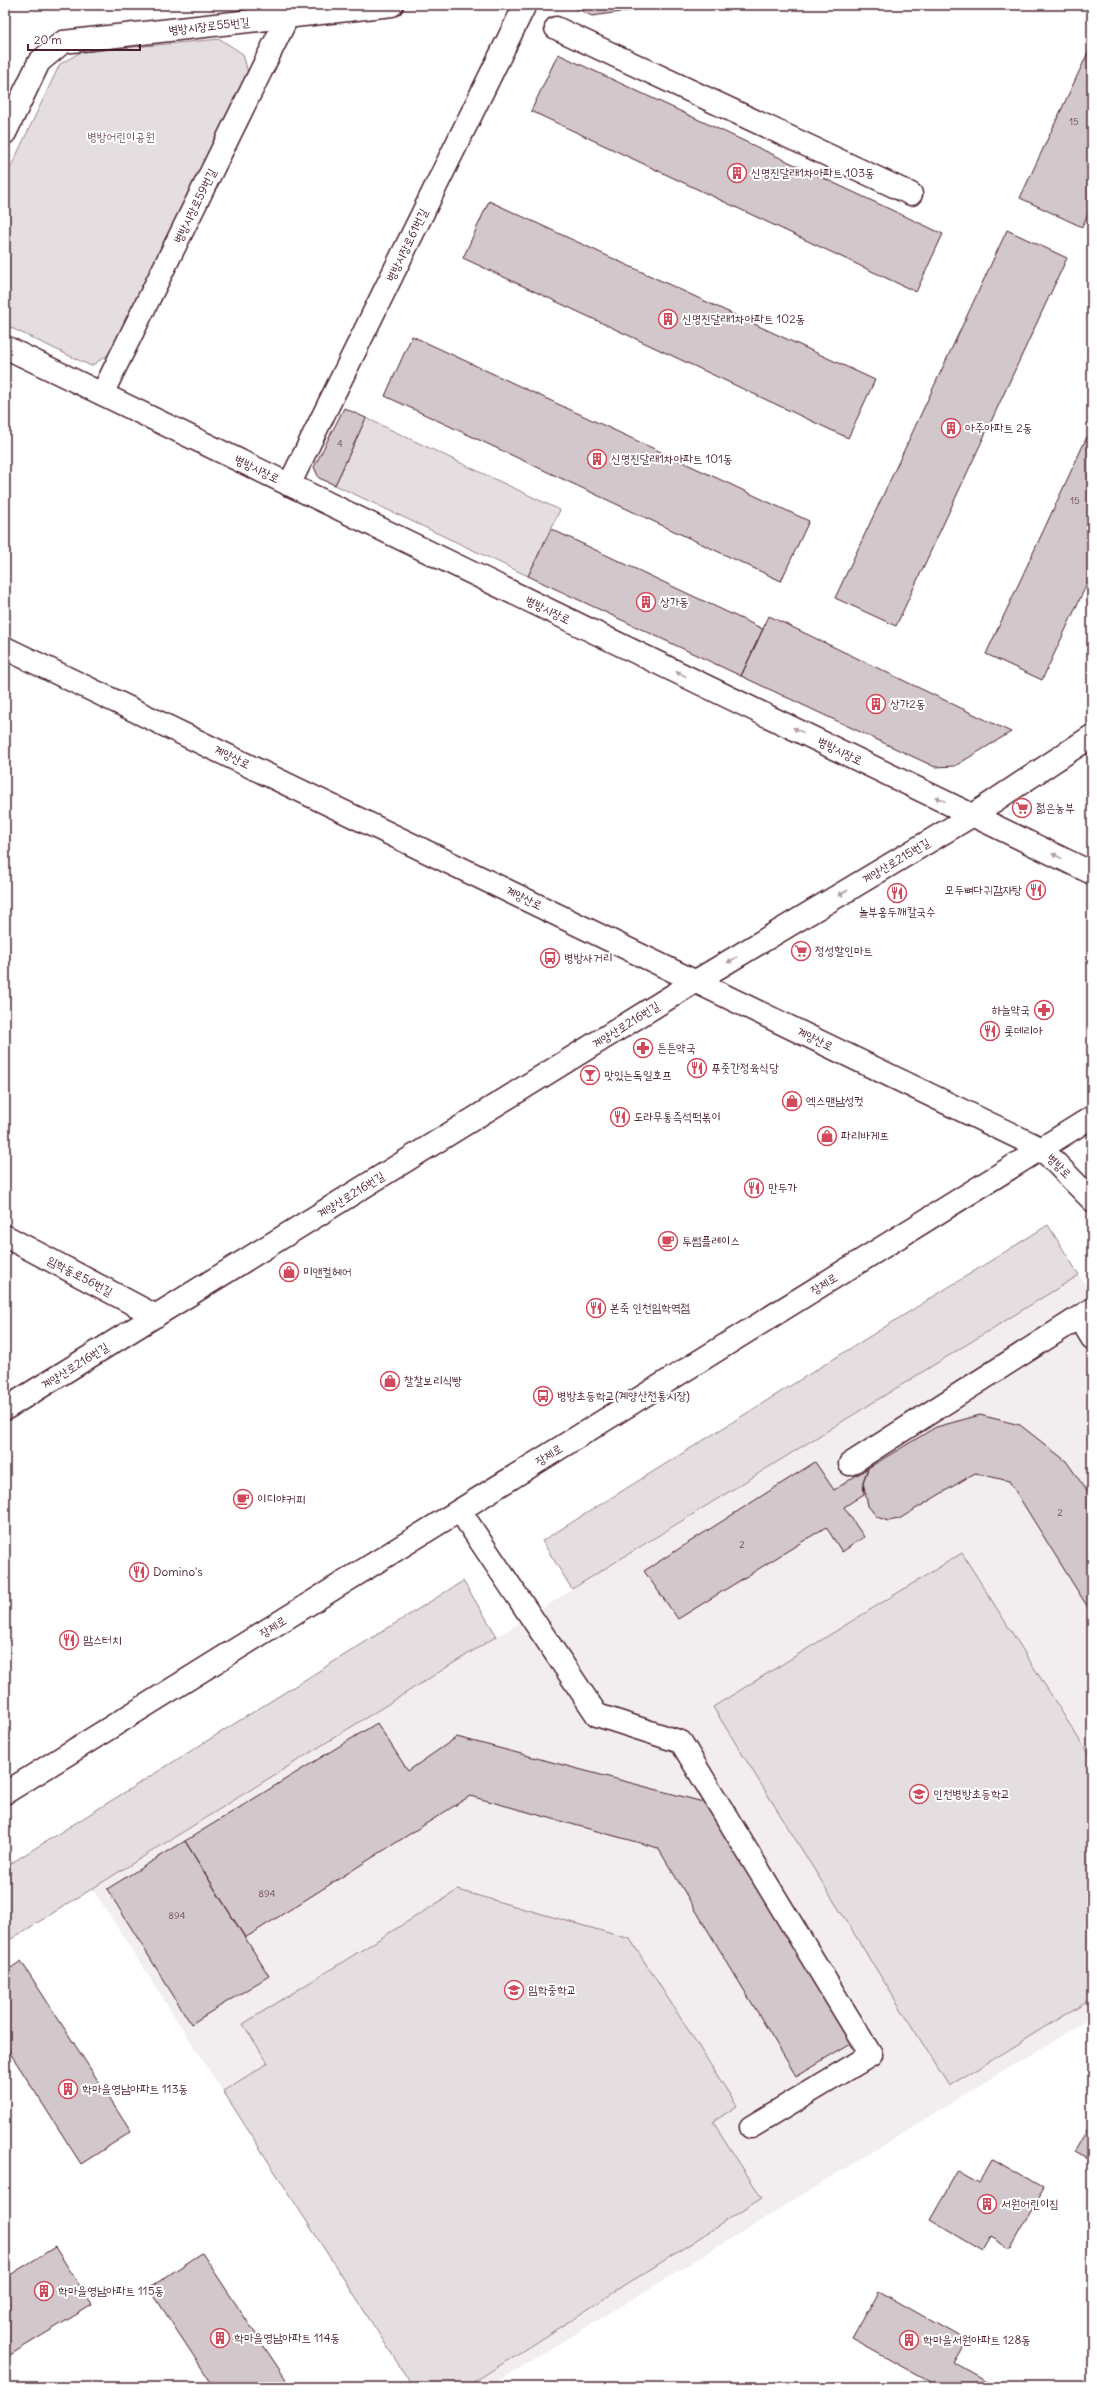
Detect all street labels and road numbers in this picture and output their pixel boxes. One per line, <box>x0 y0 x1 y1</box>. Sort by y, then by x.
street label: 병방시장로55번길 <box>168 14 251 37</box>
street label: 병방시장로59번길 <box>170 166 219 246</box>
street label: 병방시장로61번길 <box>382 206 431 284</box>
street label: 병방시장로 <box>232 451 282 486</box>
street label: 병방시장로 <box>523 592 573 627</box>
street label: 병방시장로 <box>815 733 865 768</box>
street label: 계양산로 <box>212 741 253 772</box>
street label: 계양산로215번길 <box>859 834 933 887</box>
street label: 계양산로 <box>504 882 545 913</box>
street label: 계양산로216번길 <box>589 998 662 1051</box>
street label: 계양산로 <box>795 1023 836 1054</box>
street label: 병방로 <box>1044 1150 1075 1181</box>
street label: 계양산로216번길 <box>314 1168 387 1221</box>
street label: 임학동로56번길 <box>45 1252 116 1299</box>
street label: 장제로 <box>807 1270 840 1298</box>
street label: 계양산로216번길 <box>38 1339 111 1392</box>
street label: 장제로 <box>532 1441 565 1469</box>
street label: 장제로 <box>256 1613 289 1641</box>

